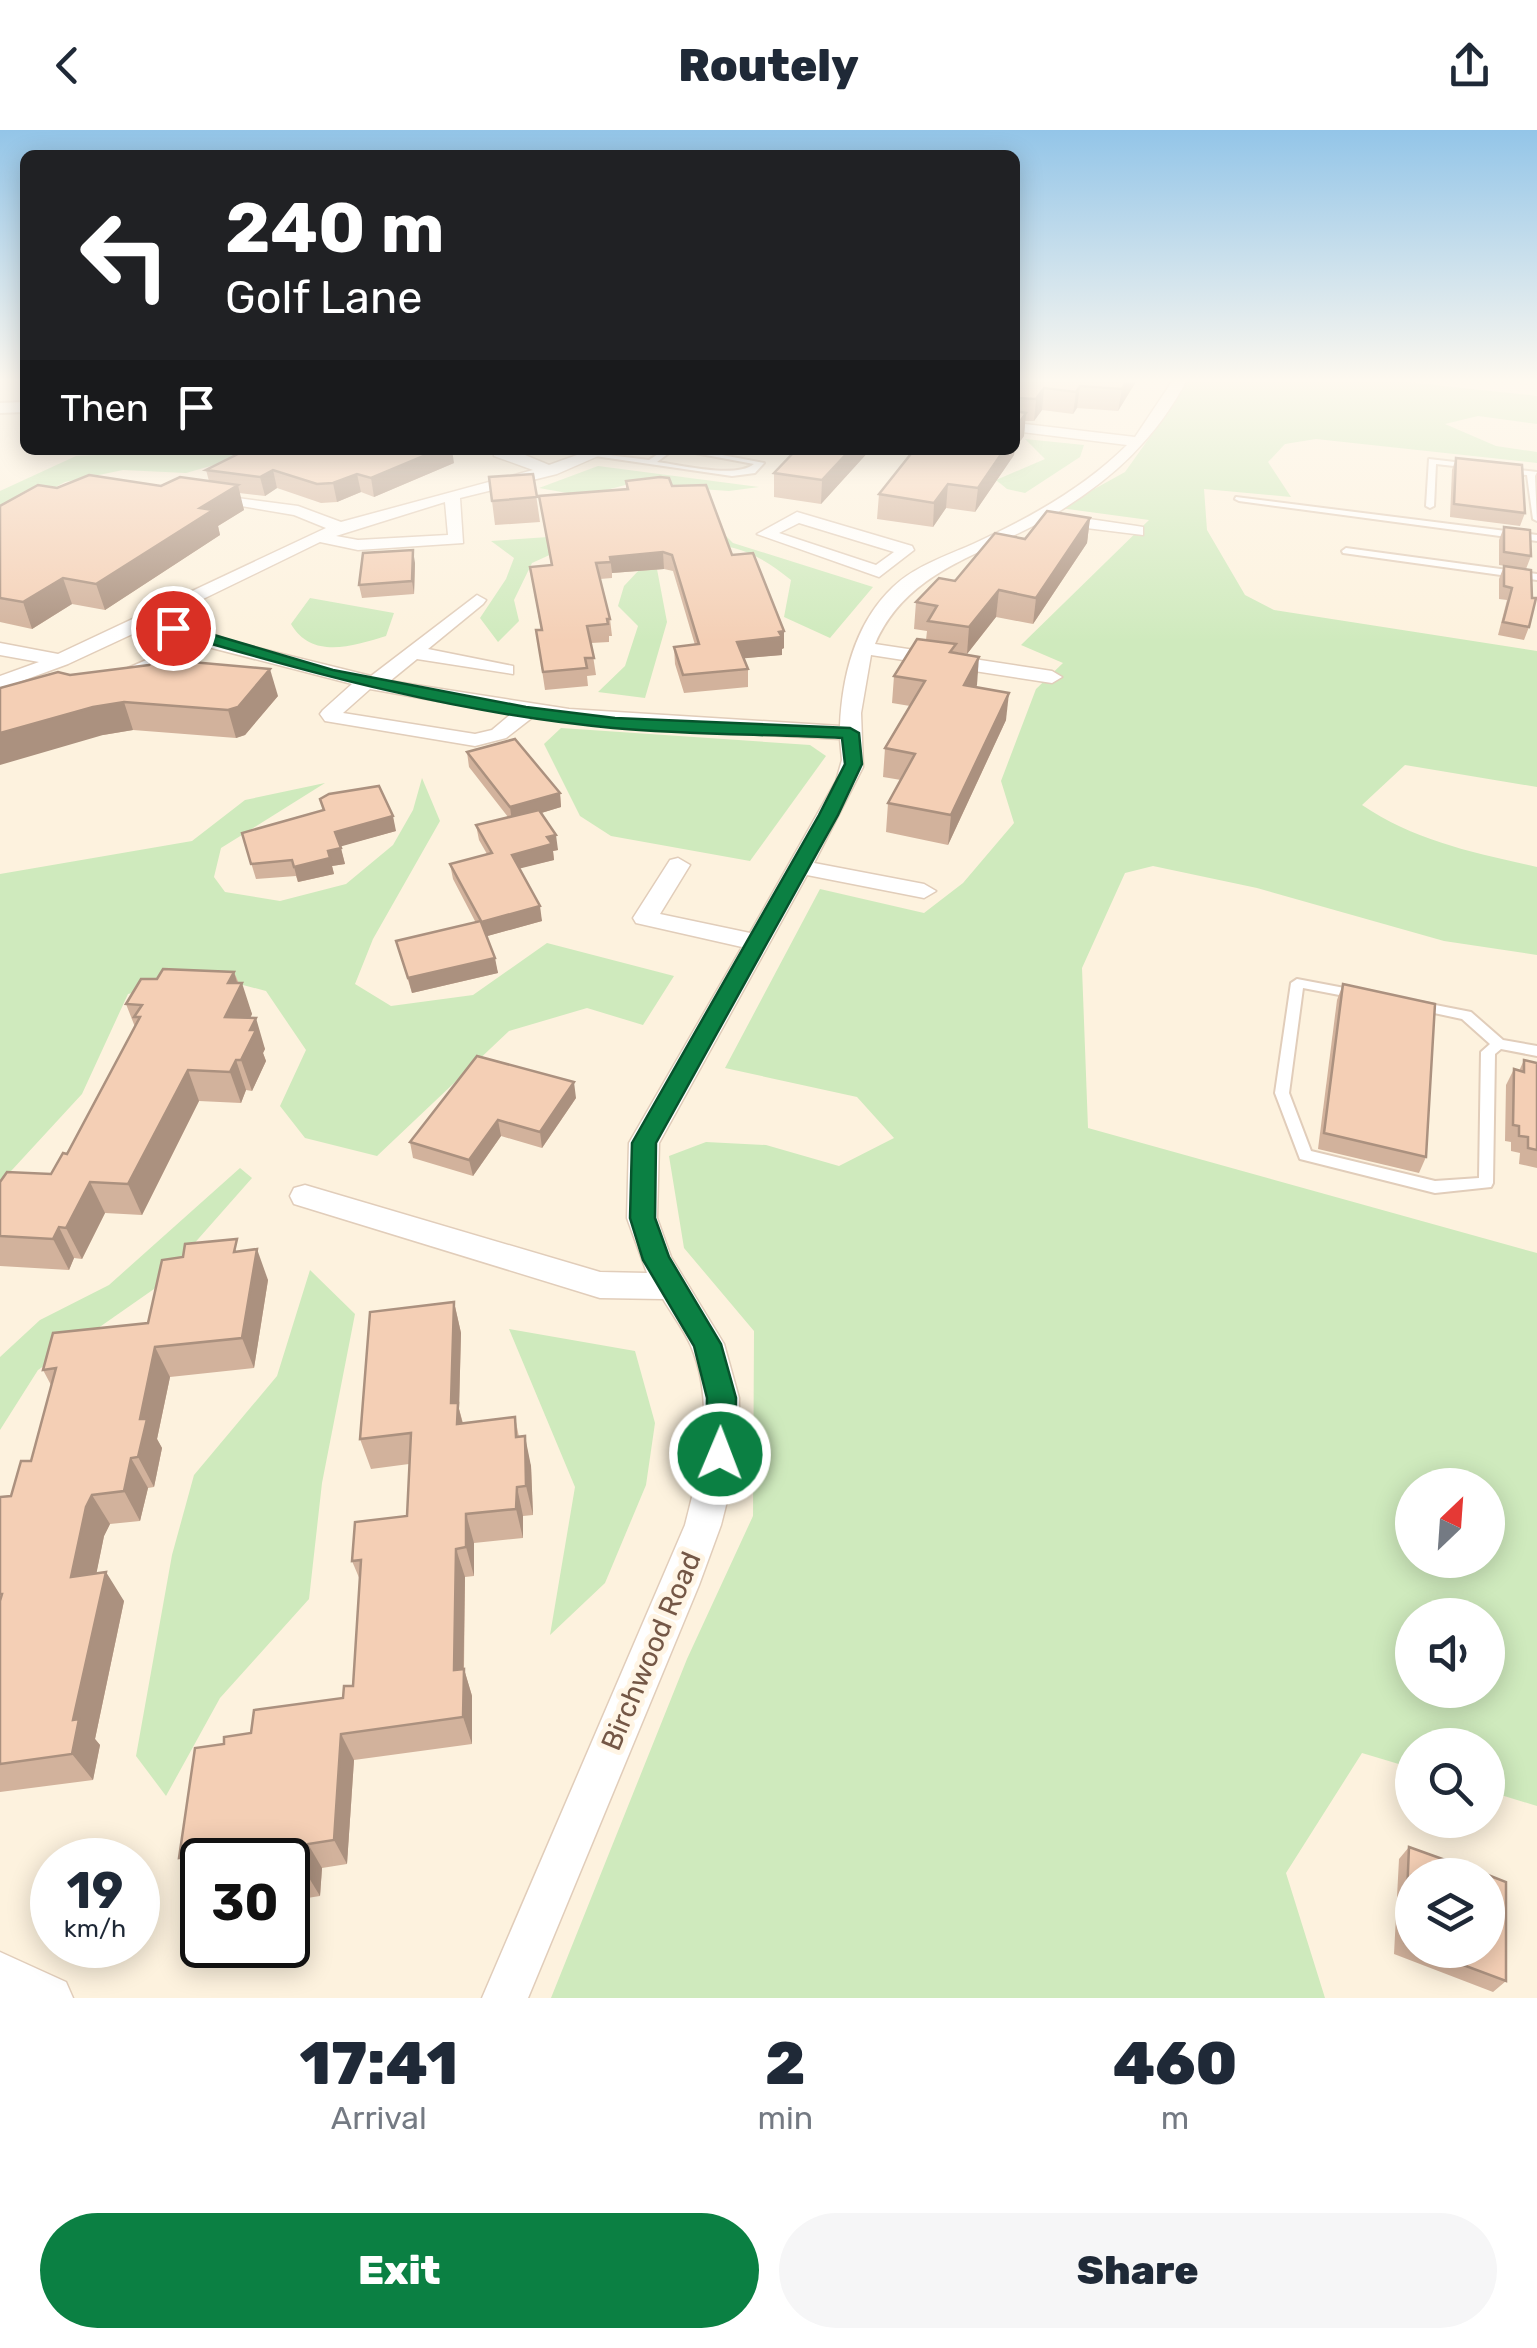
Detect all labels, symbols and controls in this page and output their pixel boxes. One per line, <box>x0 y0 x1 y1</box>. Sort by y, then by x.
icon: back <box>40 38 95 93</box>
icon: share <box>1442 38 1497 93</box>
text: Routely <box>678 39 859 92</box>
text: 240 m <box>225 187 445 270</box>
icon: left <box>60 190 190 320</box>
text: Golf Lane <box>225 271 422 324</box>
icon: arrive <box>169 380 224 435</box>
text: Then <box>60 385 149 431</box>
pin <box>131 586 216 671</box>
icon: arrive <box>146 601 201 656</box>
position arrow <box>668 1402 772 1506</box>
north arrow <box>1395 1468 1505 1578</box>
map controls <box>1395 1468 1505 1968</box>
street label: Birchwood Road <box>594 1547 708 1755</box>
button: sound <box>1395 1598 1505 1708</box>
button: search <box>1395 1728 1505 1838</box>
speed limit sign: 30 <box>180 1838 310 1968</box>
button: layers <box>1395 1858 1505 1968</box>
text: 19 <box>67 1861 123 1921</box>
text: km/h <box>64 1914 126 1943</box>
text: 17:41 <box>300 2028 458 2099</box>
text: 2 <box>765 2028 806 2099</box>
text: 460 <box>1113 2028 1237 2099</box>
text: Arrival <box>331 2099 427 2137</box>
text: min <box>758 2099 813 2137</box>
text: m <box>1161 2099 1189 2137</box>
button: Exit <box>40 2213 759 2328</box>
button: Share <box>779 2213 1497 2328</box>

